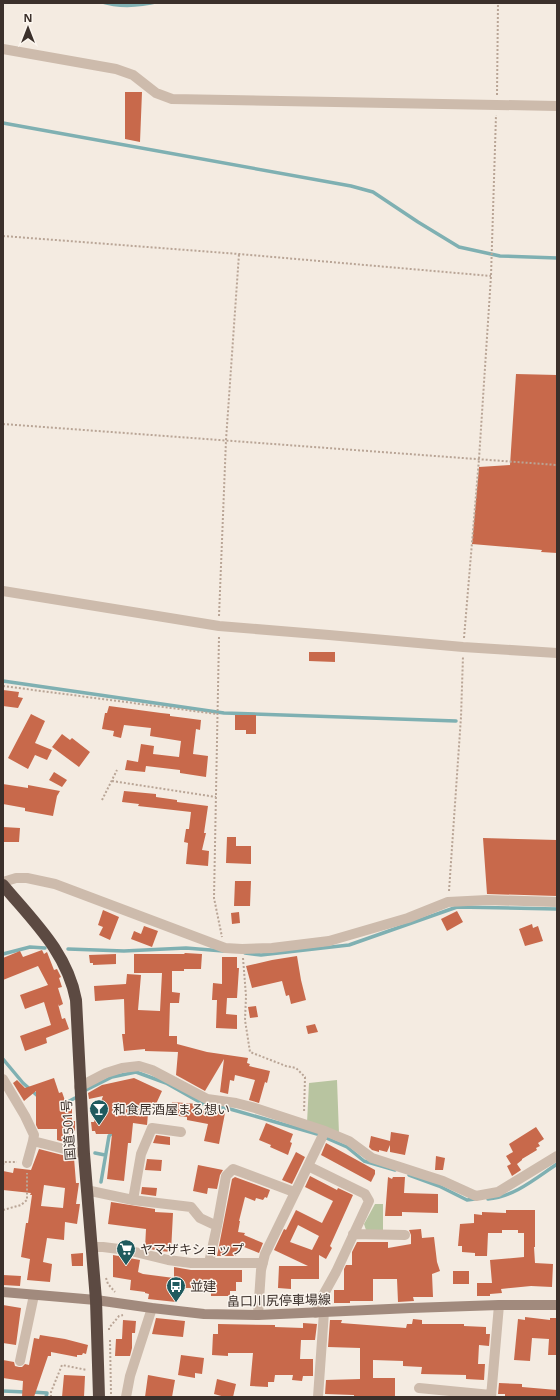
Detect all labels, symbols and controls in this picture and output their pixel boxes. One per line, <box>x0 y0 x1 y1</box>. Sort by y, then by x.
north arrow <box>8 8 48 48</box>
text: N <box>24 10 32 25</box>
bar icon: 和食居酒屋まる想い <box>88 1098 110 1126</box>
street label: 国道501号 <box>57 1099 79 1161</box>
place label: 和食居酒屋まる想い <box>113 1100 230 1118</box>
supermarket icon: ヤマザキショップ <box>115 1238 137 1266</box>
place label: ヤマザキショップ <box>140 1240 244 1258</box>
bus stop icon: 並建 <box>165 1275 187 1303</box>
place label: 並建 <box>190 1277 216 1295</box>
street label: 畠口川尻停車場線 <box>227 1290 331 1310</box>

